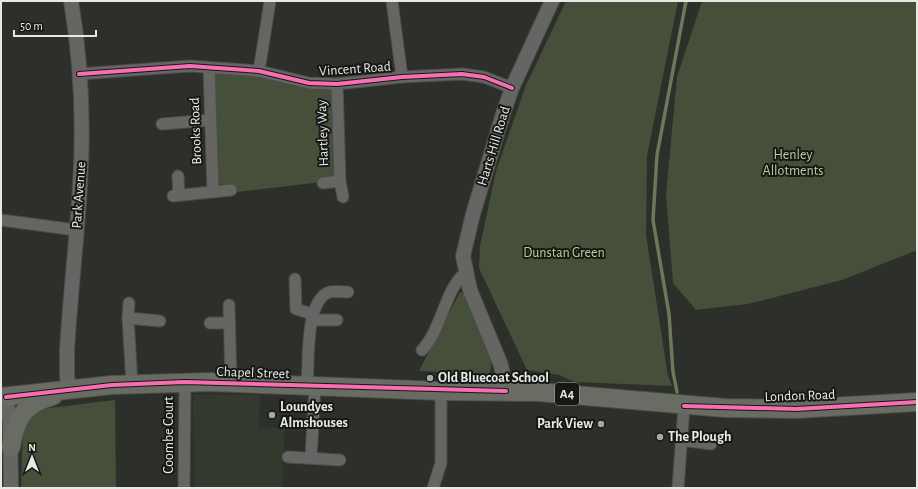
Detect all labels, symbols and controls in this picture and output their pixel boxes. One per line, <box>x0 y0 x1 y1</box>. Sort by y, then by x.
scale bar <box>14 12 96 38</box>
text: 50 m <box>20 20 43 32</box>
street label: Vincent Road <box>318 59 392 79</box>
street label: Brooks Road <box>188 97 204 165</box>
street label: Hartley Way <box>315 99 331 167</box>
street label: Harts Hill Road <box>475 105 513 187</box>
park label: Henley Allotments <box>763 148 823 178</box>
street label: Park Avenue <box>70 161 88 229</box>
park label: Dunstan Green <box>523 246 605 260</box>
street label: Chapel Street <box>216 365 290 381</box>
place label: Old Bluecoat School <box>438 371 549 385</box>
marker: Old Bluecoat School <box>425 373 435 383</box>
road number: A4 <box>555 383 579 405</box>
street label: London Road <box>764 388 836 404</box>
street label: Coombe Court <box>162 396 176 474</box>
place label: Loundyes Almshouses <box>280 400 348 430</box>
marker: Loundyes Almshouses <box>267 410 277 420</box>
place label: Park View <box>537 417 593 431</box>
marker: Park View <box>596 419 606 429</box>
place label: The Plough <box>668 430 731 444</box>
marker: The Plough <box>655 432 665 442</box>
north arrow <box>12 437 52 477</box>
text: N <box>28 442 36 453</box>

